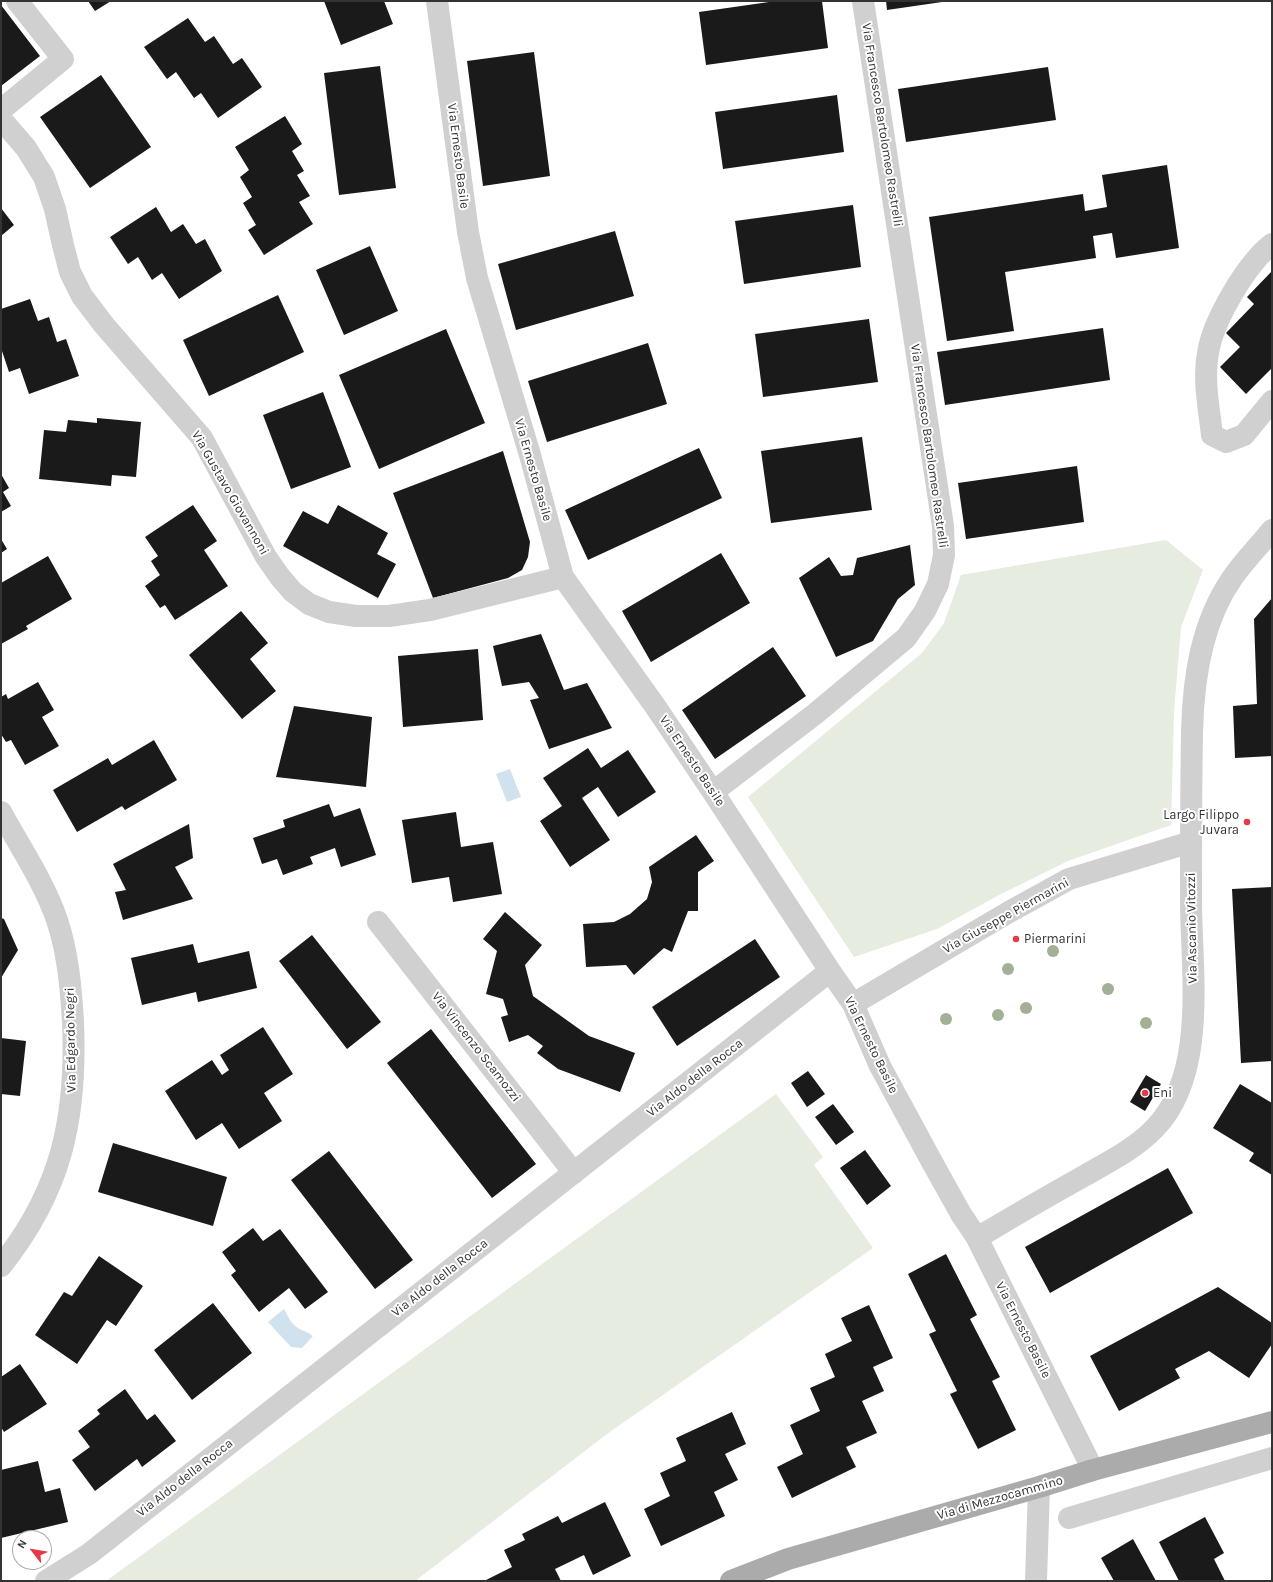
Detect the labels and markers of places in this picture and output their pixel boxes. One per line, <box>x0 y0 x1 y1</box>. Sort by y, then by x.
place label: Largo Filippo Juvara <box>1163 807 1239 838</box>
marker: Largo Filippo Juvara <box>1242 817 1252 827</box>
place label: Piermarini <box>1024 931 1086 947</box>
marker: Piermarini <box>1011 934 1021 944</box>
place label: Eni <box>1153 1085 1172 1101</box>
marker: Eni <box>1140 1088 1150 1098</box>

